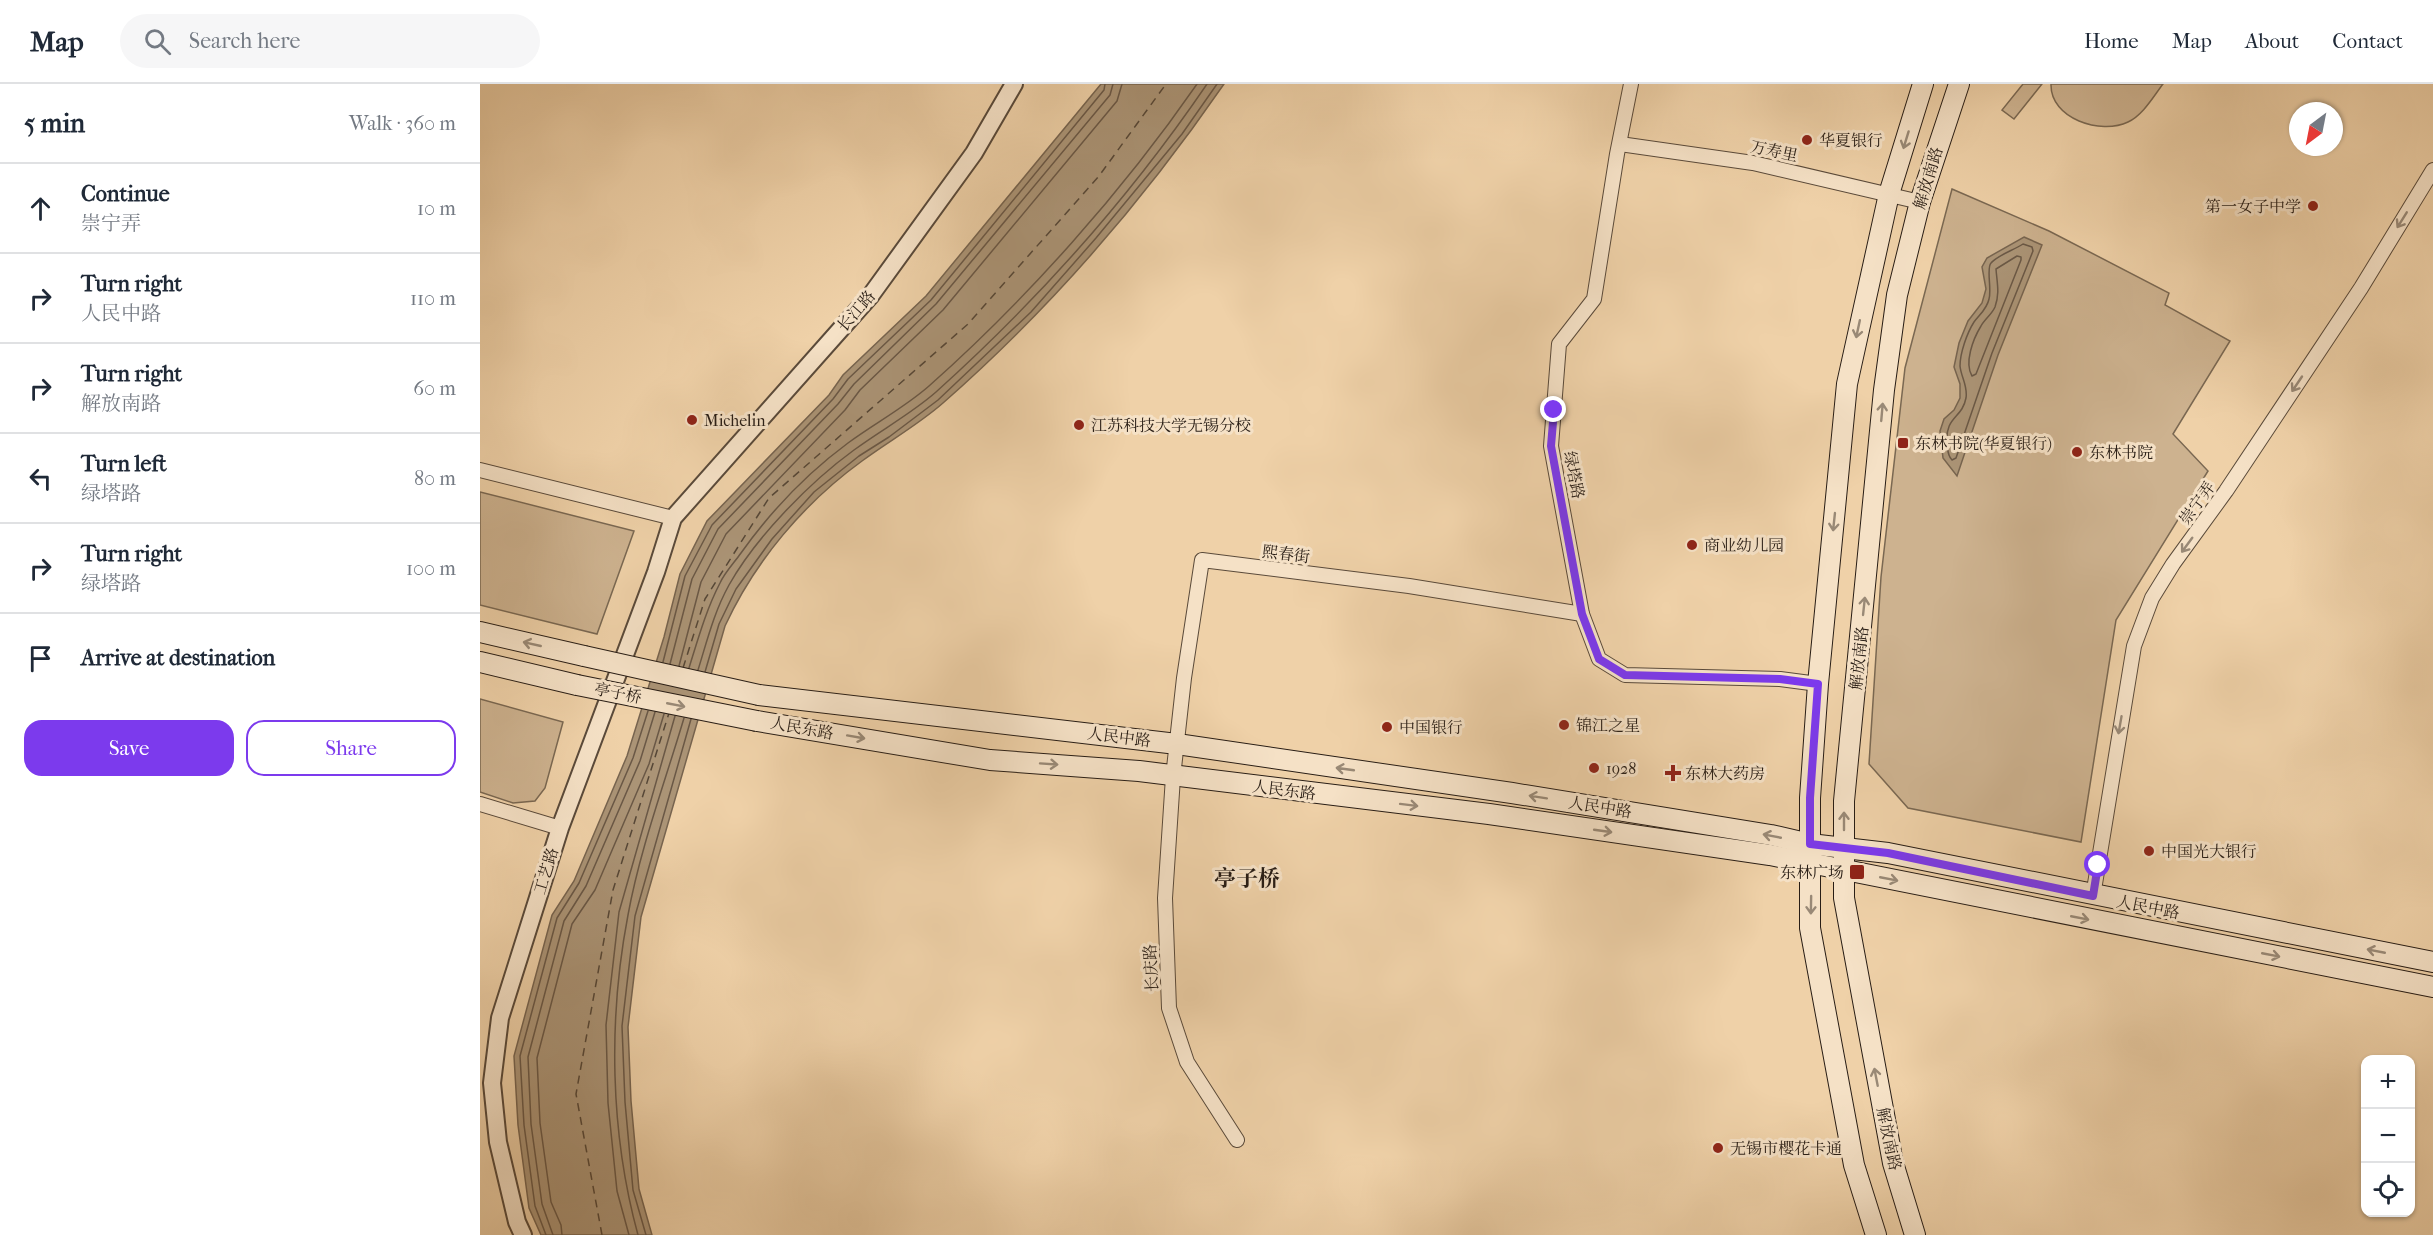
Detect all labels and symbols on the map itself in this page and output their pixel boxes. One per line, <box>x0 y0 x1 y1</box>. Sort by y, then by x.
north arrow <box>2289 102 2343 156</box>
one-way arrow <box>1900 130 1911 149</box>
place label: 华夏银行 <box>1819 131 1883 150</box>
marker: 华夏银行 <box>1800 133 1814 147</box>
street label: 万寿里 <box>1749 137 1799 165</box>
street label: 解放南路 <box>1910 145 1946 211</box>
place label: 第一女子中学 <box>2205 197 2301 216</box>
marker: 第一女子中学 <box>2306 199 2320 213</box>
one-way arrow <box>2396 211 2408 228</box>
street label: 长江路 <box>833 287 879 335</box>
one-way arrow <box>1852 319 1863 338</box>
one-way arrow <box>2291 376 2303 392</box>
route end <box>1540 396 1566 422</box>
one-way arrow <box>1876 403 1887 423</box>
place label: Michelin <box>704 411 766 430</box>
marker: Michelin <box>685 413 699 427</box>
place label: 江苏科技大学无锡分校 <box>1091 416 1251 435</box>
marker: 江苏科技大学无锡分校 <box>1072 418 1086 432</box>
place label: 东林书院(华夏银行) <box>1915 434 2052 453</box>
marker: 东林书院(华夏银行) <box>1896 436 1910 450</box>
place label: 东林书院 <box>2089 443 2153 462</box>
marker: 东林书院 <box>2070 445 2084 459</box>
street label: 绿塔路 <box>1560 450 1588 500</box>
street label: 崇宁弄 <box>2175 478 2219 528</box>
one-way arrow <box>1828 512 1839 531</box>
place label: 商业幼儿园 <box>1704 536 1784 555</box>
one-way arrow <box>2181 537 2193 553</box>
marker: 商业幼儿园 <box>1685 538 1699 552</box>
street label: 熙春街 <box>1261 542 1311 566</box>
one-way arrow <box>1859 597 1870 617</box>
street label: 解放南路 <box>1846 625 1872 691</box>
one-way arrow <box>523 638 542 649</box>
street label: 亭子桥 <box>593 679 643 707</box>
one-way arrow <box>666 700 685 711</box>
street label: 人民东路 <box>769 713 835 743</box>
one-way arrow <box>2114 715 2125 735</box>
place label: 锦江之星 <box>1576 716 1640 735</box>
place label: 中国银行 <box>1399 718 1463 737</box>
marker: 锦江之星 <box>1557 718 1571 732</box>
marker: 中国银行 <box>1380 720 1394 734</box>
street label: 人民中路 <box>1086 724 1152 750</box>
one-way arrow <box>846 732 865 743</box>
one-way arrow <box>1038 759 1058 770</box>
place label: 1928 <box>1606 759 1636 778</box>
marker: 1928 <box>1587 761 1601 775</box>
one-way arrow <box>1336 763 1355 774</box>
place label: 东林大药房 <box>1685 764 1765 783</box>
marker: 东林大药房 <box>1666 766 1680 780</box>
street label: 人民东路 <box>1251 777 1317 803</box>
one-way arrow <box>1529 792 1548 803</box>
street label: 人民中路 <box>1567 793 1633 821</box>
one-way arrow <box>1399 800 1419 811</box>
one-way arrow <box>1838 812 1850 832</box>
one-way arrow <box>1592 825 1612 836</box>
one-way arrow <box>1762 830 1782 841</box>
place label: 中国光大银行 <box>2161 842 2257 861</box>
marker: 中国光大银行 <box>2142 844 2156 858</box>
street label: 工艺路 <box>530 845 562 897</box>
route start <box>2084 851 2110 877</box>
place label: 东林广场 <box>1780 863 1844 882</box>
marker: 东林广场 <box>1848 863 1866 881</box>
district label: 亭子桥 <box>1214 866 1280 892</box>
one-way arrow <box>1879 874 1898 885</box>
street label: 人民中路 <box>2115 892 2181 922</box>
one-way arrow <box>1805 894 1816 914</box>
one-way arrow <box>2070 913 2089 924</box>
street label: 长庆路 <box>1140 944 1162 992</box>
one-way arrow <box>2366 945 2386 956</box>
one-way arrow <box>2261 950 2281 961</box>
one-way arrow <box>1869 1067 1881 1086</box>
street label: 解放南路 <box>1873 1106 1905 1172</box>
place label: 无锡市樱花卡通 <box>1730 1139 1842 1158</box>
marker: 无锡市樱花卡通 <box>1711 1141 1725 1155</box>

